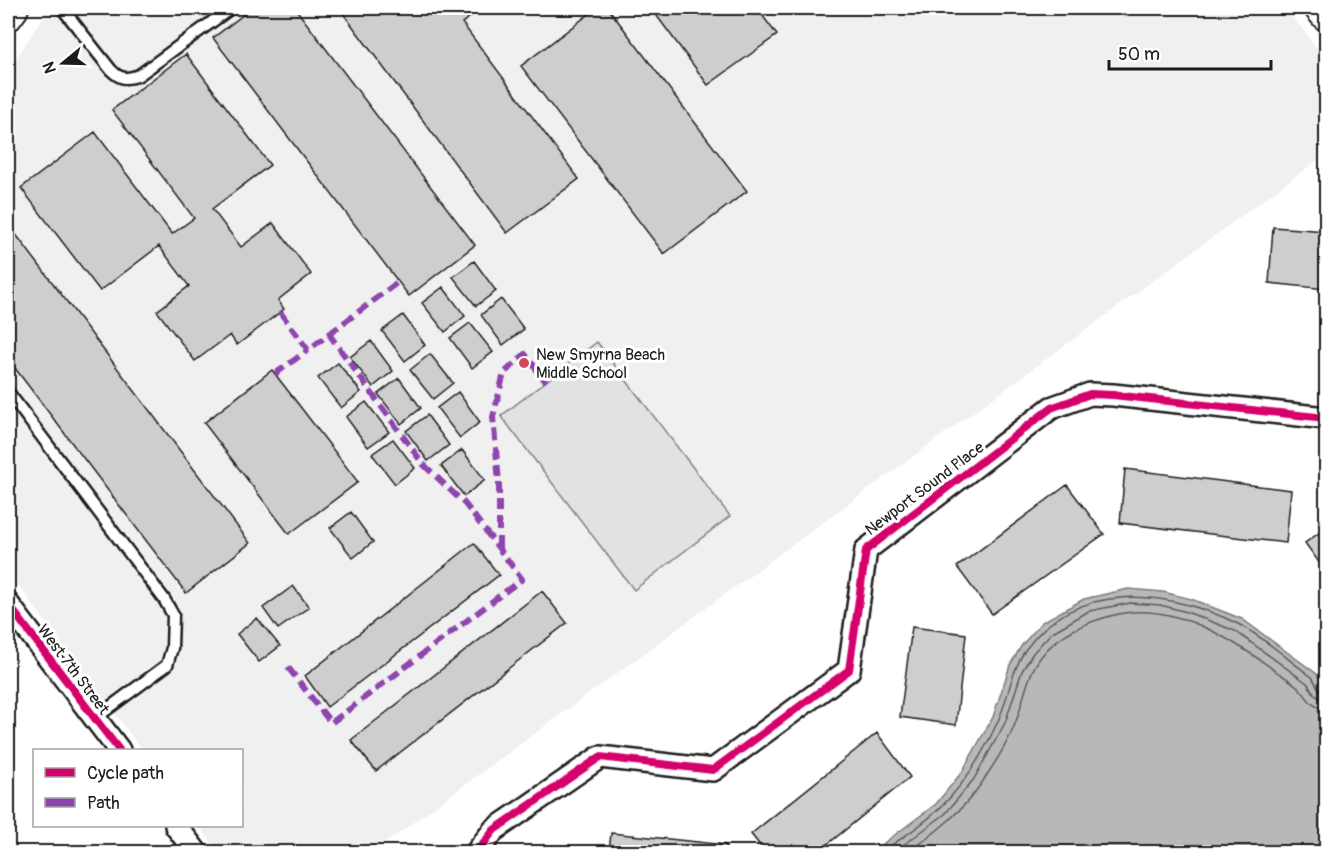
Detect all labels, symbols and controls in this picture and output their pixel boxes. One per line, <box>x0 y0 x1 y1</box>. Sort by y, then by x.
north arrow <box>33 33 93 93</box>
scale bar <box>1109 33 1271 71</box>
text: 50 m <box>1118 43 1160 66</box>
text: N <box>38 59 61 76</box>
place label: New Smyrna Beach Middle School <box>536 345 665 383</box>
marker: New Smyrna Beach Middle School <box>517 356 531 370</box>
street label: Newport Sound Place <box>861 438 988 540</box>
street label: West 7th Street <box>33 620 114 719</box>
legend <box>33 749 243 827</box>
text: Cycle path <box>87 762 164 785</box>
text: Path <box>87 792 120 815</box>

